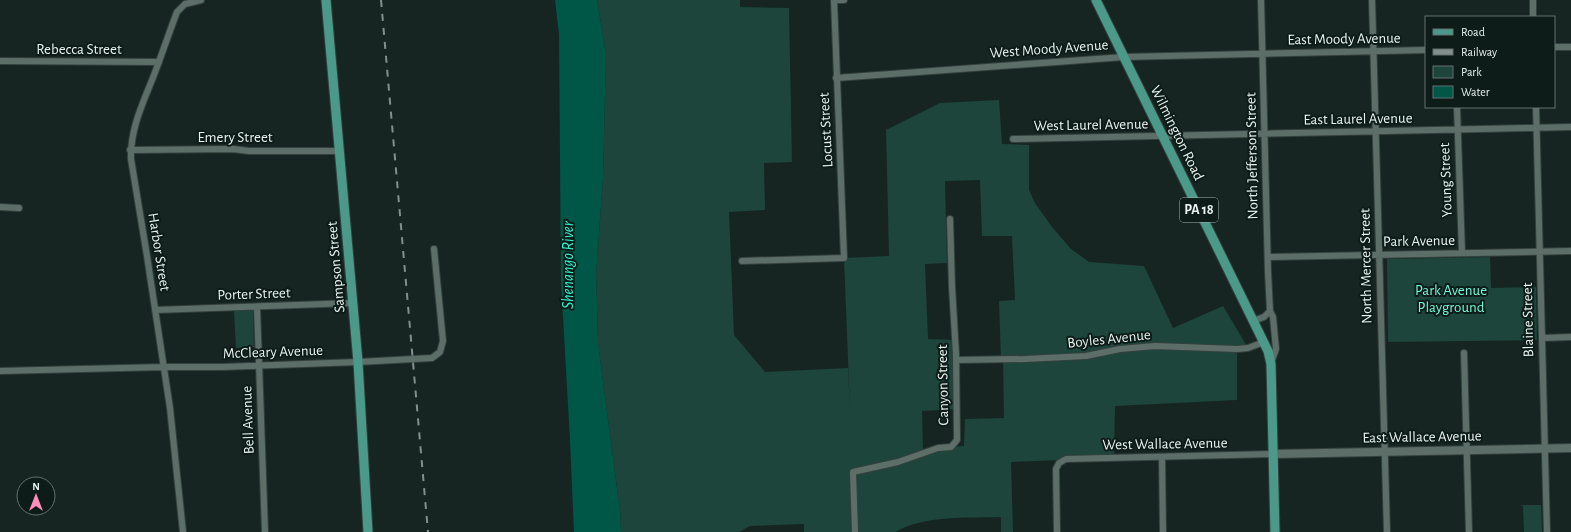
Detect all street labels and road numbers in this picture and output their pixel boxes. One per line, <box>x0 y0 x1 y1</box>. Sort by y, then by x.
street label: East Moody Avenue <box>1287 31 1401 47</box>
street label: West Moody Avenue <box>989 37 1109 61</box>
street label: Rebecca Street <box>36 42 122 57</box>
street label: Wilmington Road <box>1148 83 1206 183</box>
street label: Locust Street <box>817 92 835 168</box>
street label: North Jefferson Street <box>1243 92 1261 220</box>
street label: East Laurel Avenue <box>1303 111 1413 127</box>
street label: West Laurel Avenue <box>1033 116 1149 134</box>
street label: Emery Street <box>197 130 273 145</box>
street label: Young Street <box>1437 142 1455 218</box>
road number: PA 18 <box>1180 198 1218 222</box>
street label: North Mercer Street <box>1357 208 1375 324</box>
street label: Harbor Street <box>145 212 173 292</box>
street label: Sampson Street <box>325 221 347 313</box>
street label: Park Avenue <box>1383 233 1455 249</box>
street label: Blaine Street <box>1520 282 1536 358</box>
street label: Porter Street <box>217 285 291 303</box>
street label: Boyles Avenue <box>1067 327 1152 351</box>
street label: McCleary Avenue <box>223 343 323 361</box>
street label: Canyon Street <box>935 344 951 426</box>
street label: Bell Avenue <box>239 385 257 454</box>
street label: East Wallace Avenue <box>1362 428 1482 446</box>
street label: West Wallace Avenue <box>1102 435 1228 453</box>

